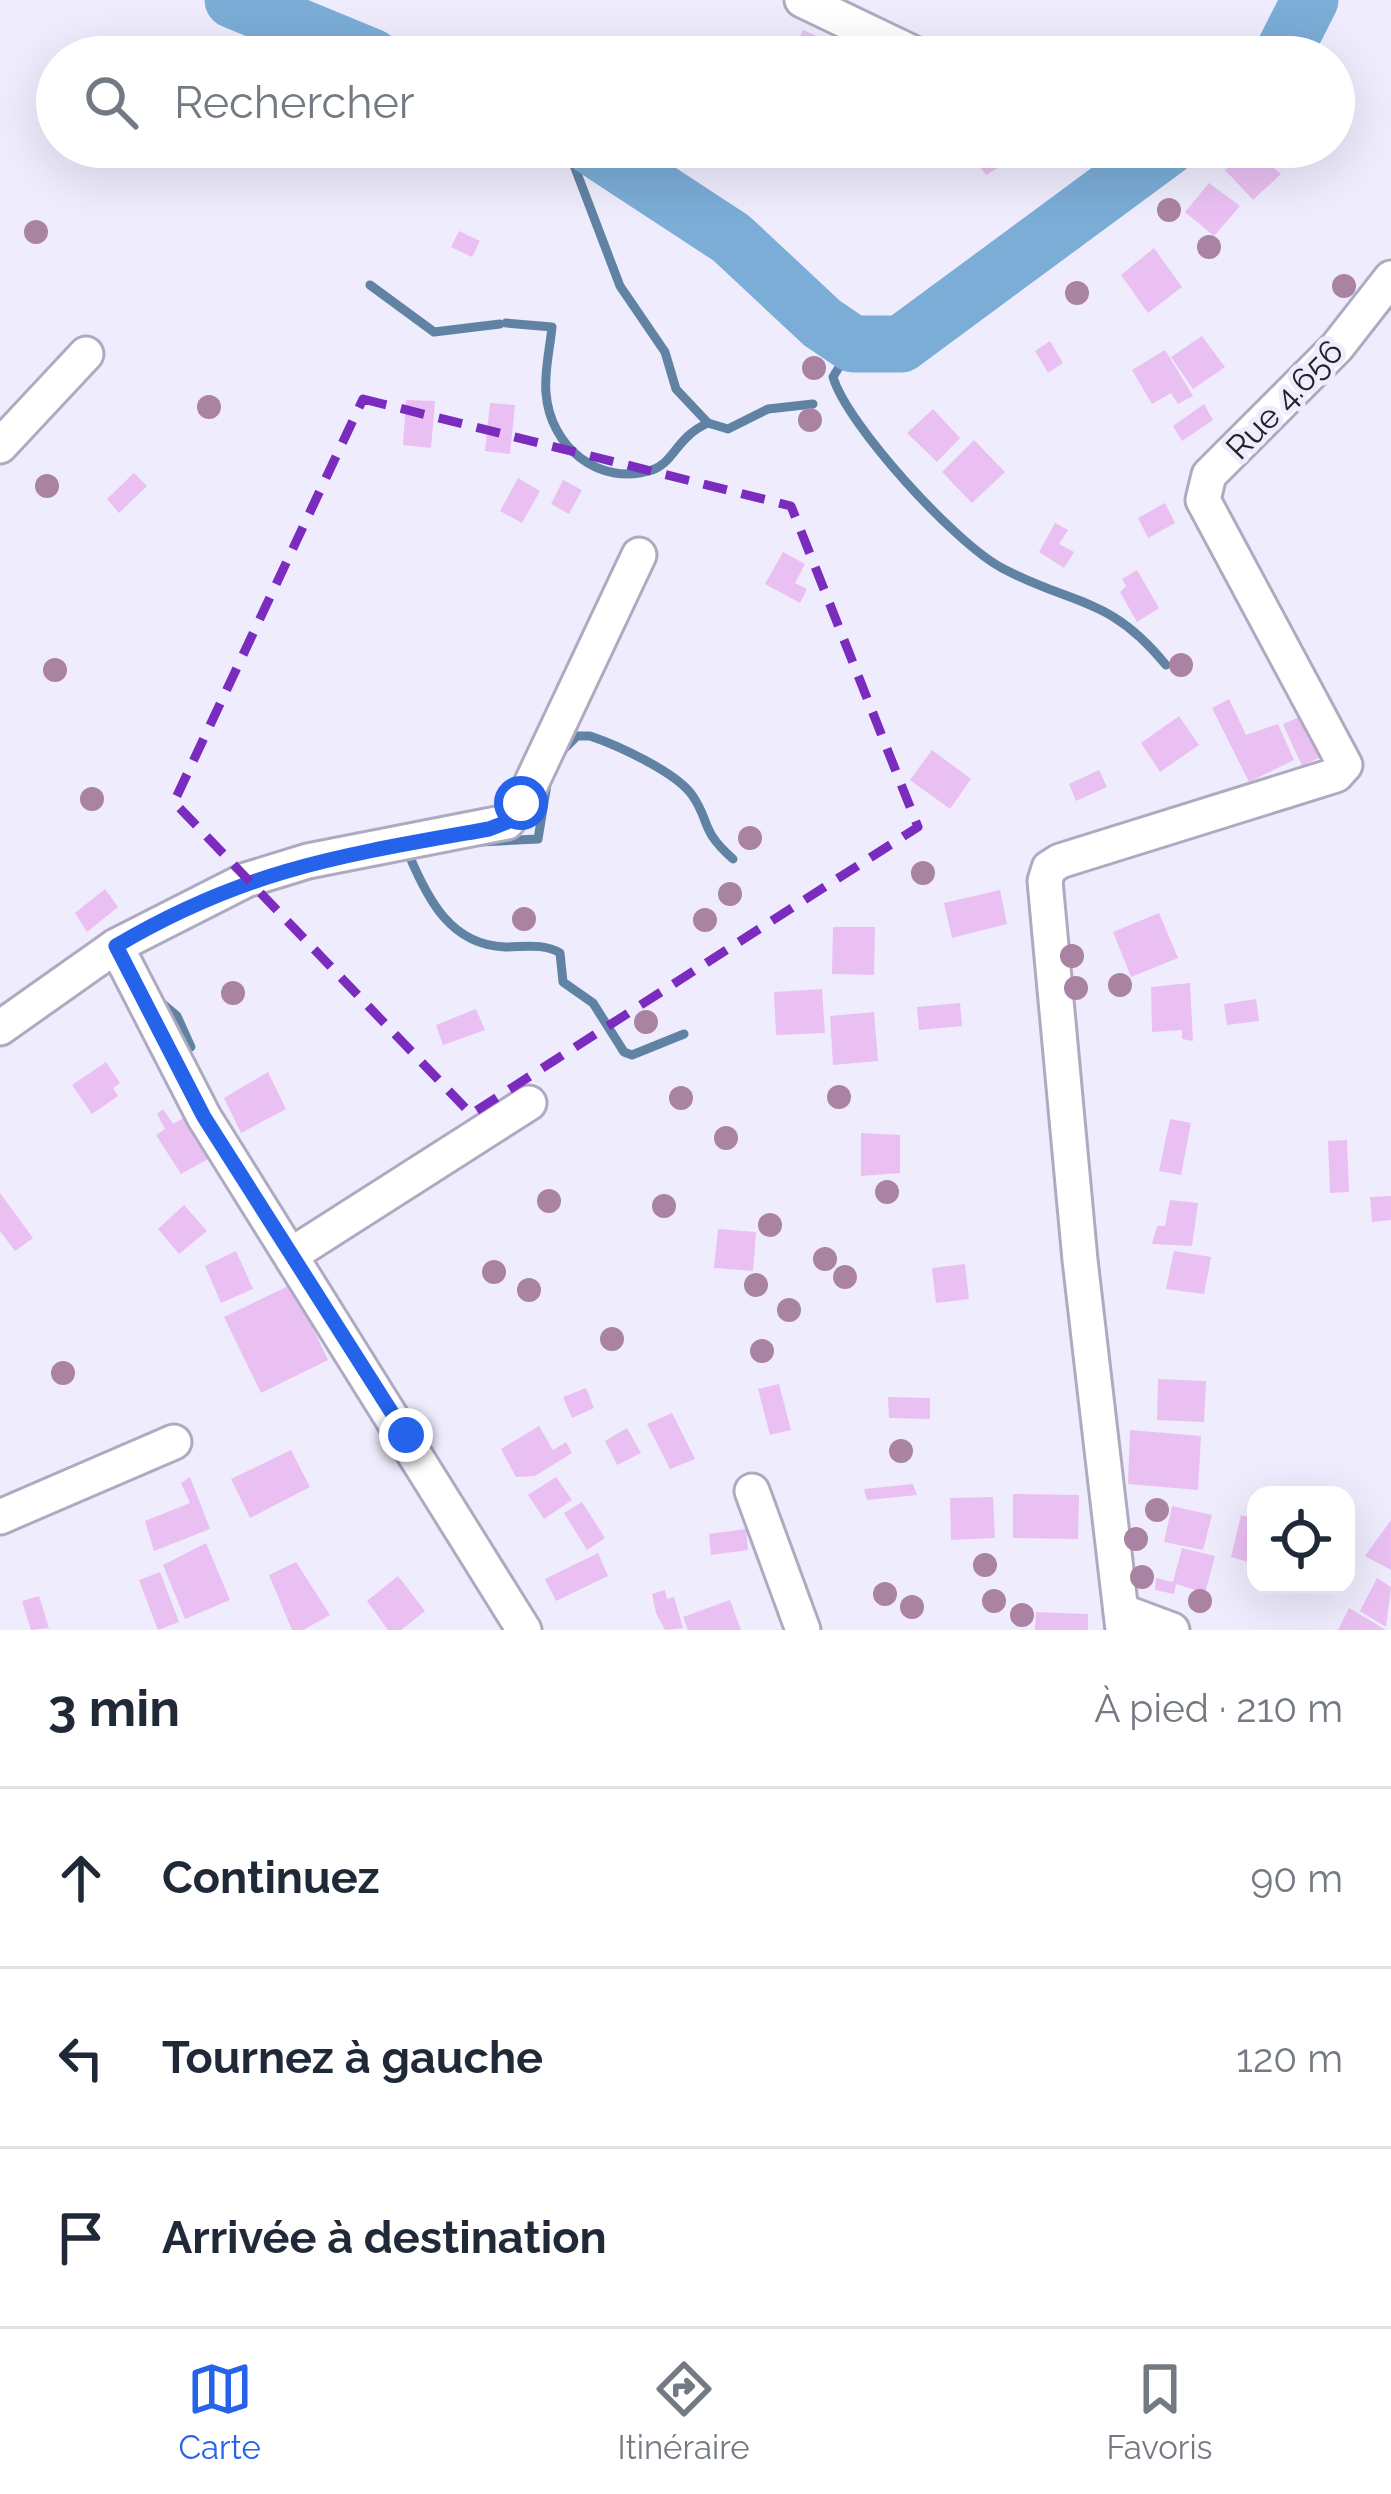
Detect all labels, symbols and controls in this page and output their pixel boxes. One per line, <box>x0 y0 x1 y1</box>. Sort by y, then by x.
search box <box>36 36 1355 168</box>
icon: search <box>78 69 144 135</box>
text: Rechercher <box>174 76 415 129</box>
street label: Rue 4.656 <box>1218 332 1351 467</box>
route start <box>494 776 548 830</box>
route end <box>379 1408 433 1462</box>
map controls <box>1247 1486 1355 1594</box>
button: locate <box>1247 1486 1355 1594</box>
text: 3 min <box>48 1678 180 1738</box>
text: À pied · 210 m <box>1094 1685 1343 1731</box>
icon: ahead <box>48 1845 114 1911</box>
text: Continuez <box>162 1851 380 1904</box>
text: 90 m <box>1250 1855 1343 1901</box>
icon: left <box>48 2025 114 2091</box>
text: Tournez à gauche <box>162 2031 543 2084</box>
text: 120 m <box>1236 2035 1343 2081</box>
icon: arrive <box>48 2205 114 2271</box>
text: Arrivée à destination <box>162 2211 607 2264</box>
tab: Carte <box>178 2356 261 2467</box>
tab: Itinéraire <box>618 2356 750 2467</box>
tab: Favoris <box>1106 2356 1213 2467</box>

